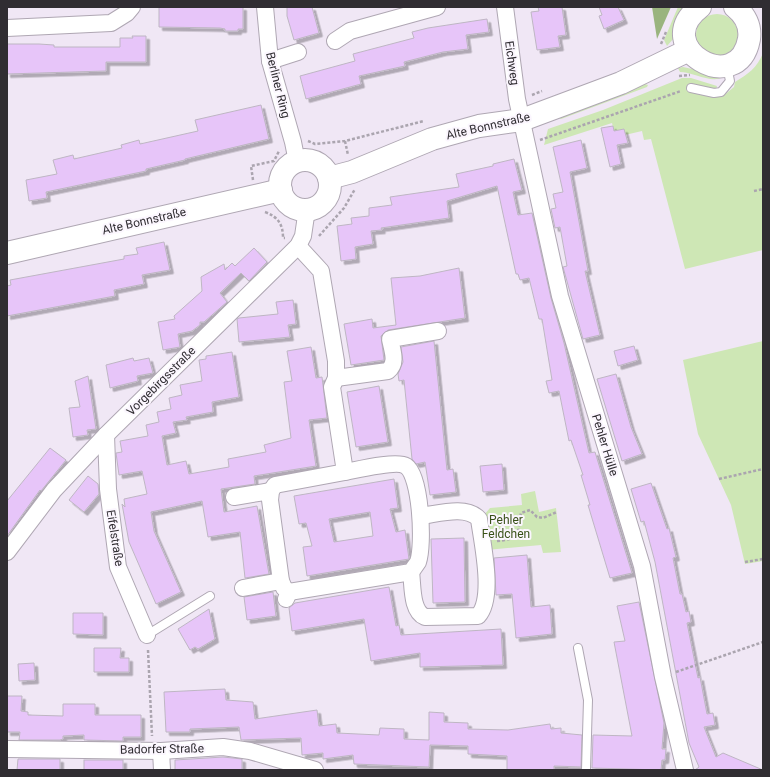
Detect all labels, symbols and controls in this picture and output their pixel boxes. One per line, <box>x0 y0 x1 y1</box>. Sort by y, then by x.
street label: Eichweg <box>502 40 522 86</box>
street label: Berliner Ring <box>263 51 293 119</box>
street label: Alte Bonnstraße <box>445 110 531 142</box>
street label: Alte Bonnstraße <box>101 205 187 237</box>
street label: Vorgebirgsstraße <box>124 344 198 418</box>
street label: Pehler Hülle <box>589 412 621 478</box>
street label: Eifelstraße <box>104 509 126 567</box>
park label: Pehler Feldchen <box>482 513 530 541</box>
street label: Badorfer Straße <box>120 741 204 757</box>

